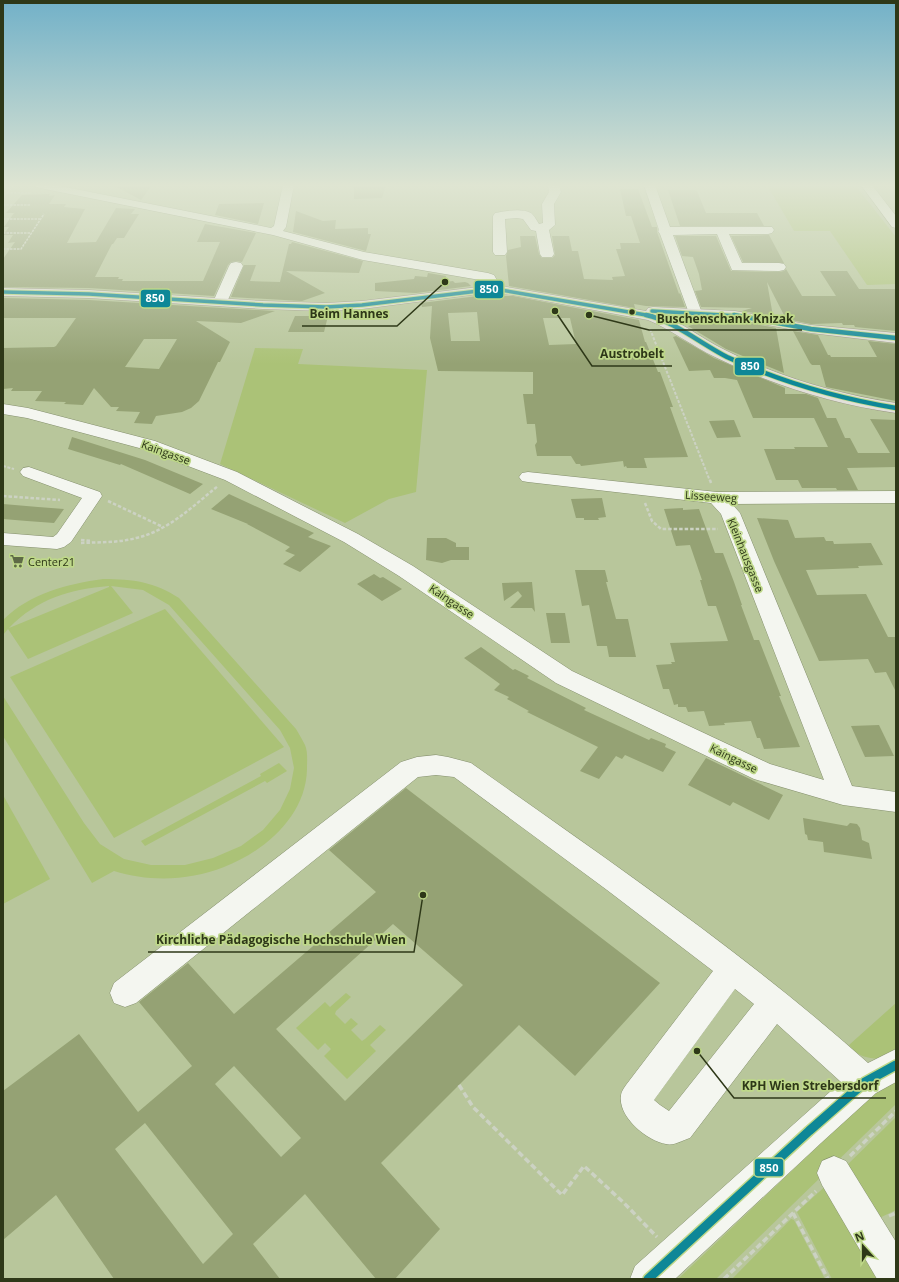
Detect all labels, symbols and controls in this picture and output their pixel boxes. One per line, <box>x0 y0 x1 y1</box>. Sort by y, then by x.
line badge: 850 <box>474 280 504 299</box>
text: 850 <box>480 281 498 296</box>
line badge: 850 <box>140 289 171 308</box>
text: 850 <box>146 290 164 305</box>
callout: Beim Hannes <box>302 302 397 326</box>
text: Beim Hannes <box>310 305 389 322</box>
callout: Buschenschank Knizak <box>649 306 802 330</box>
unlabelled marker <box>627 307 637 317</box>
text: Buschenschank Knizak <box>657 310 794 327</box>
callout: Austrobelt <box>592 342 672 366</box>
text: Austrobelt <box>600 345 664 362</box>
line badge: 850 <box>734 357 765 376</box>
text: 850 <box>741 358 759 373</box>
street label: Kaingasse <box>139 436 193 468</box>
street label: Lisseeweg <box>685 487 738 505</box>
street label: Kleinhausgasse <box>724 516 768 594</box>
supermarket icon: Center21 <box>9 553 25 569</box>
place label: Center21 <box>28 554 75 569</box>
street label: Kaingasse <box>427 580 477 622</box>
street label: Kaingasse <box>708 740 760 776</box>
callout: Kirchliche Pädagogische Hochschule Wien <box>148 928 414 952</box>
text: Kirchliche Pädagogische Hochschule Wien <box>156 931 406 948</box>
callout: KPH Wien Strebersdorf <box>734 1074 886 1098</box>
text: KPH Wien Strebersdorf <box>742 1077 880 1094</box>
line badge: 850 <box>754 1158 784 1177</box>
text: 850 <box>760 1160 778 1175</box>
north arrow <box>843 1226 883 1266</box>
text: N <box>852 1228 866 1245</box>

